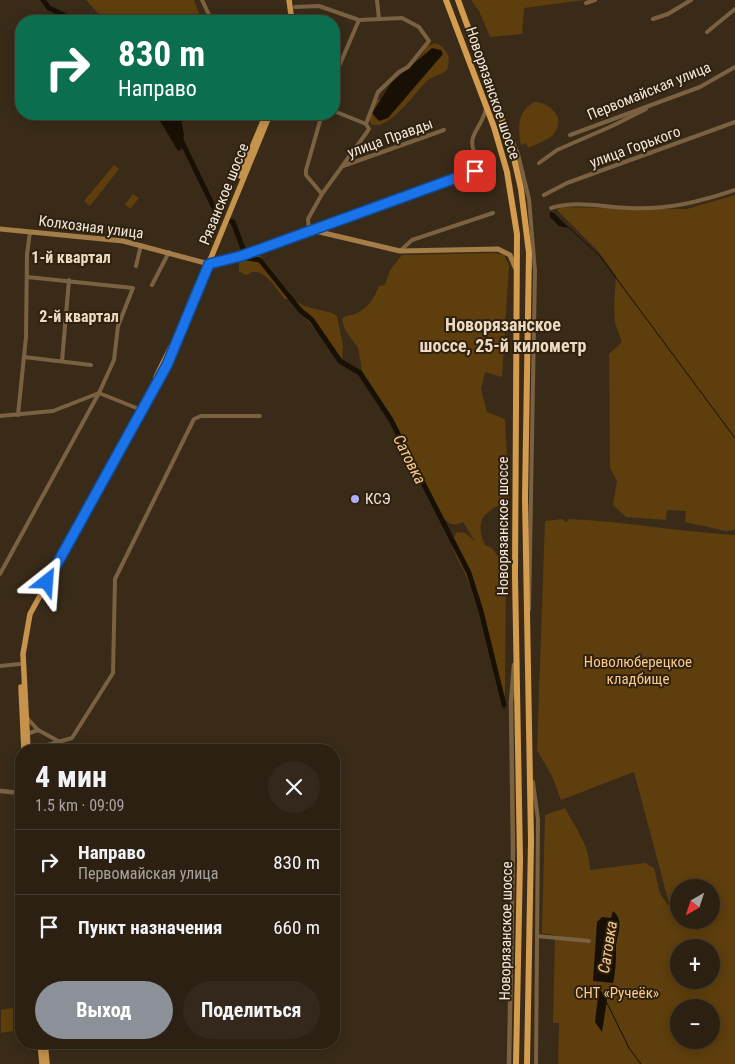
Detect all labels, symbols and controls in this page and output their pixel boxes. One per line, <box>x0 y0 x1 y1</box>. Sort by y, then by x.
street label: Новорязанское шоссе <box>462 24 524 162</box>
text: 830 m <box>118 34 205 75</box>
icon: right <box>35 35 100 100</box>
street label: Первомайская улица <box>585 58 713 124</box>
text: Направо <box>118 76 197 101</box>
street label: улица Правды <box>345 114 435 162</box>
street label: улица Горького <box>587 122 683 172</box>
street label: Рязанское шоссе <box>195 141 253 247</box>
pin <box>454 150 496 192</box>
icon: arrive <box>461 157 489 185</box>
street label: Колхозная улица <box>37 212 145 242</box>
district label: 1-й квартал <box>31 248 111 267</box>
district label: 2-й квартал <box>39 307 119 326</box>
district label: Новорязанское шоссе, 25-й километр <box>419 314 587 356</box>
water label: Сатовка <box>389 431 430 487</box>
street label: Новорязанское шоссе <box>494 456 512 596</box>
place label: КСЭ <box>365 490 391 508</box>
marker: КСЭ <box>349 493 361 505</box>
position arrow <box>20 555 72 607</box>
park label: Новолюберецкое кладбище <box>584 653 692 688</box>
text: 4 мин <box>35 759 107 794</box>
button: close <box>268 761 320 813</box>
text: 1.5 km · 09:09 <box>35 796 125 815</box>
text: Направо <box>78 841 145 864</box>
icon: right <box>35 848 63 876</box>
text: 830 m <box>273 851 320 874</box>
street label: Новорязанское шоссе <box>496 861 516 1001</box>
text: Первомайская улица <box>78 864 218 883</box>
north arrow <box>670 879 720 929</box>
map controls <box>670 879 720 1049</box>
icon: arrive <box>35 913 63 941</box>
text: Пункт назначения <box>78 916 222 939</box>
text: 660 m <box>273 916 320 939</box>
water label: Сатовка <box>594 919 621 975</box>
button: + <box>670 939 720 989</box>
button: Выход <box>35 981 173 1039</box>
button: Поделиться <box>183 981 320 1039</box>
park label: СНТ «Ручеёк» <box>575 984 659 1002</box>
button: − <box>670 999 720 1049</box>

